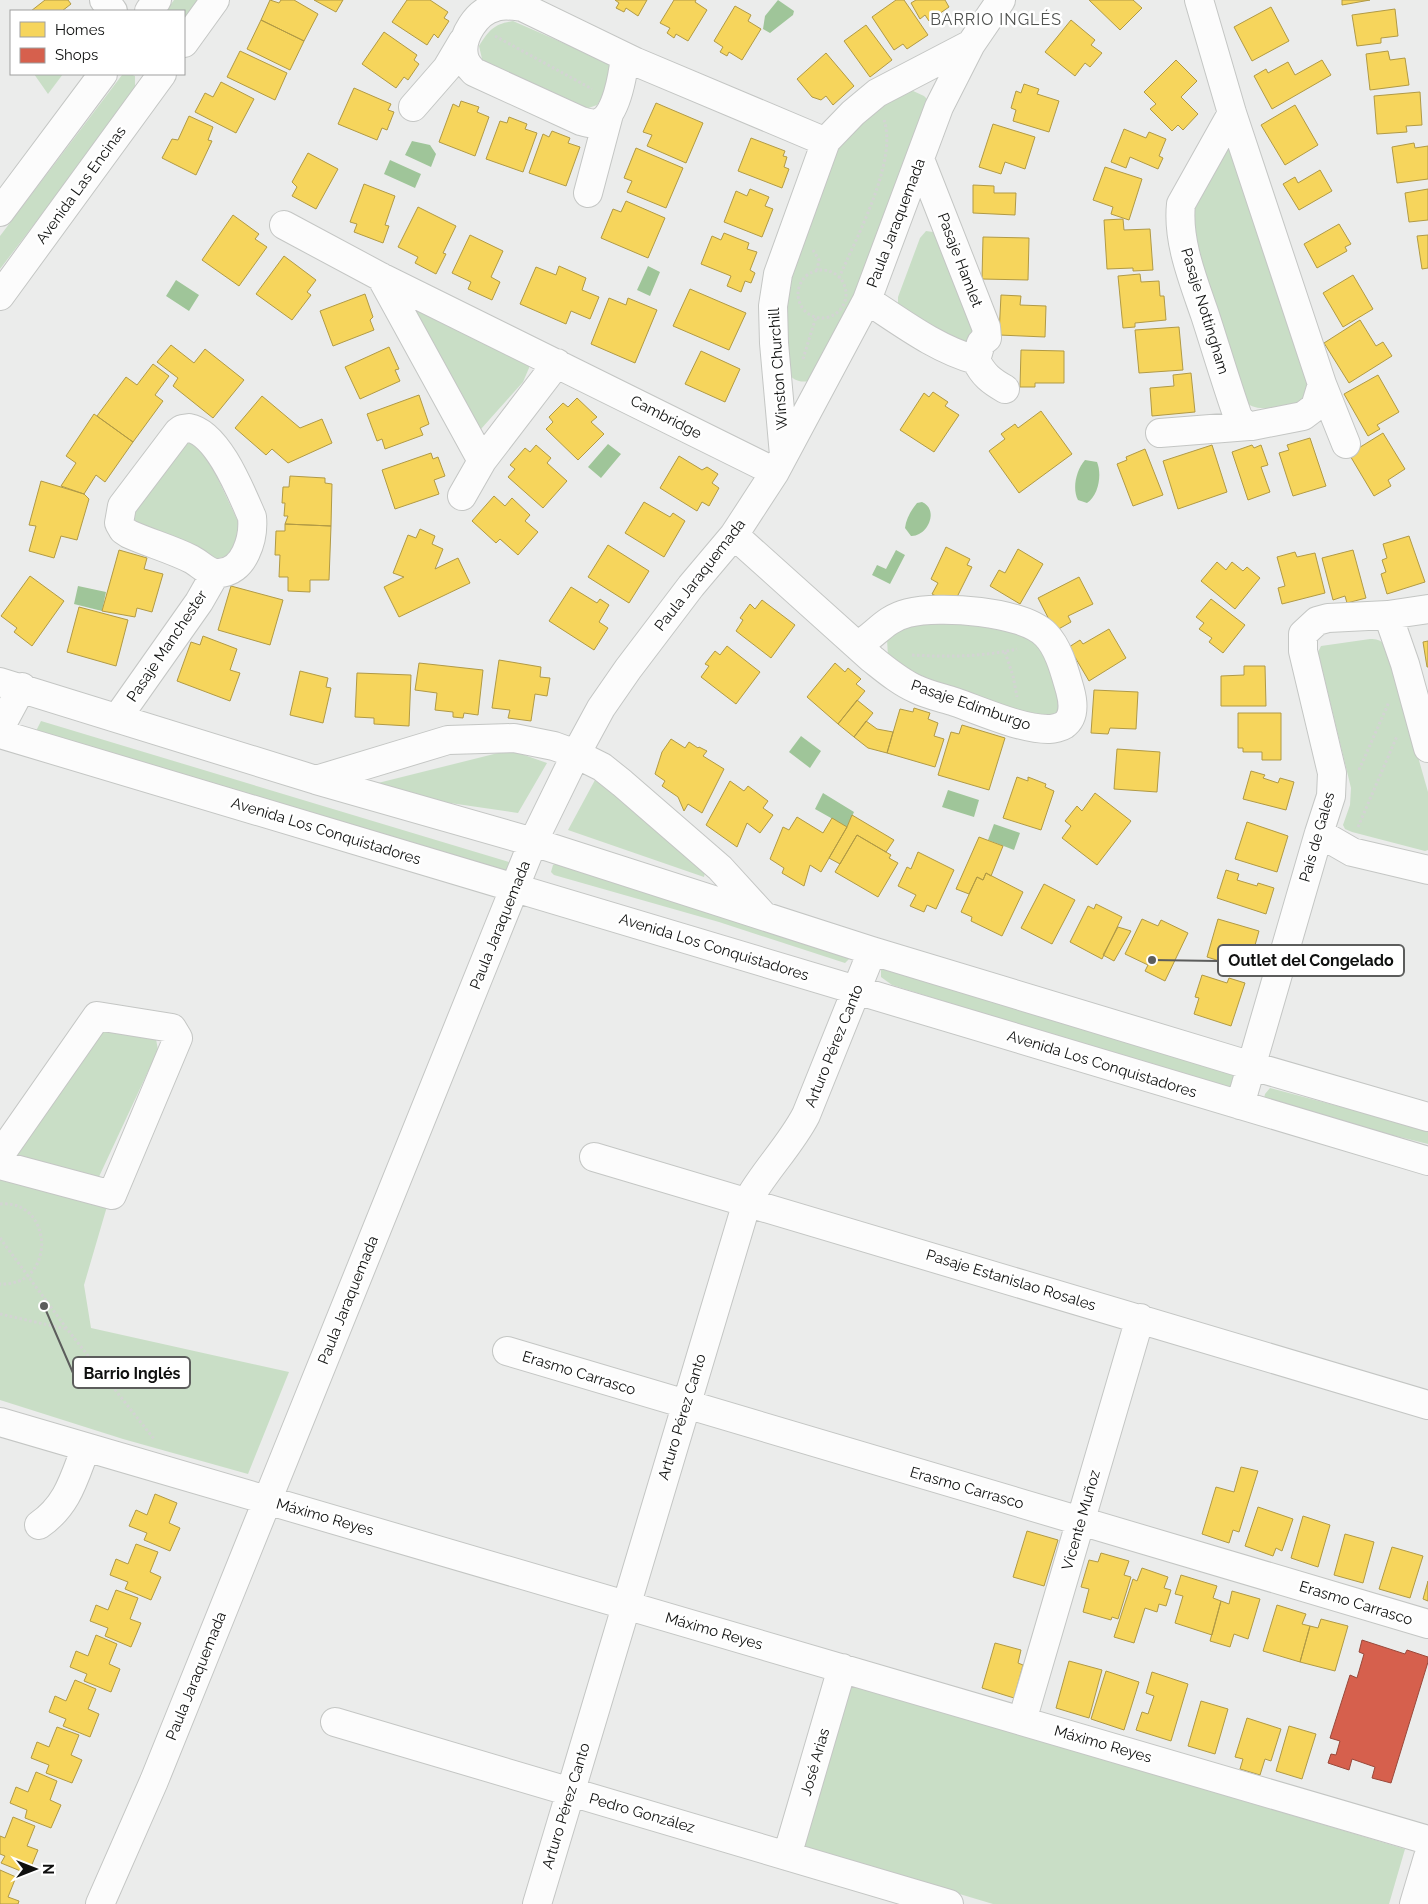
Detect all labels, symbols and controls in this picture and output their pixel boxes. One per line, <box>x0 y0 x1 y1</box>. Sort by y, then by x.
district label: BARRIO INGLÉS <box>930 9 1062 29</box>
legend <box>10 10 185 75</box>
text: Homes <box>55 21 105 39</box>
text: Shops <box>55 46 98 64</box>
street label: Avenida Las Encinas <box>32 123 130 247</box>
street label: Paula Jaraquemada <box>863 156 929 290</box>
street label: Pasaje Hamlet <box>934 210 986 310</box>
street label: Pasaje Nottingham <box>1177 246 1233 376</box>
street label: Winston Churchill <box>765 306 791 431</box>
street label: Cambridge <box>627 391 705 443</box>
street label: Paula Jaraquemada <box>651 515 749 635</box>
street label: Pasaje Manchester <box>123 586 211 705</box>
street label: Pasaje Edimburgo <box>909 676 1033 734</box>
street label: País de Gales <box>1296 790 1338 884</box>
street label: Avenida Los Conquistadores <box>229 794 423 868</box>
street label: Paula Jaraquemada <box>466 858 534 992</box>
street label: Avenida Los Conquistadores <box>617 910 811 984</box>
callout: Outlet del Congelado <box>1218 945 1404 976</box>
text: Outlet del Congelado <box>1228 951 1394 970</box>
street label: Arturo Pérez Canto <box>801 982 867 1110</box>
street label: Avenida Los Conquistadores <box>1005 1027 1199 1101</box>
street label: Paula Jaraquemada <box>314 1233 382 1367</box>
street label: Pasaje Estanislao Rosales <box>924 1246 1098 1314</box>
street label: Erasmo Carrasco <box>520 1347 638 1399</box>
street label: Arturo Pérez Canto <box>654 1352 710 1482</box>
callout: Barrio Inglés <box>73 1357 190 1388</box>
text: Barrio Inglés <box>83 1364 181 1383</box>
street label: Erasmo Carrasco <box>908 1463 1026 1513</box>
street label: Vicente Muñoz <box>1058 1468 1104 1572</box>
street label: Máximo Reyes <box>274 1494 376 1540</box>
street label: Erasmo Carrasco <box>1297 1577 1415 1629</box>
street label: Máximo Reyes <box>663 1608 765 1654</box>
street label: Paula Jaraquemada <box>162 1609 230 1743</box>
street label: Máximo Reyes <box>1052 1721 1154 1767</box>
street label: José Arias <box>797 1726 833 1798</box>
street label: Arturo Pérez Canto <box>538 1741 594 1871</box>
street label: Pedro González <box>587 1789 697 1837</box>
north arrow <box>10 1844 60 1894</box>
text: N <box>40 1864 56 1874</box>

